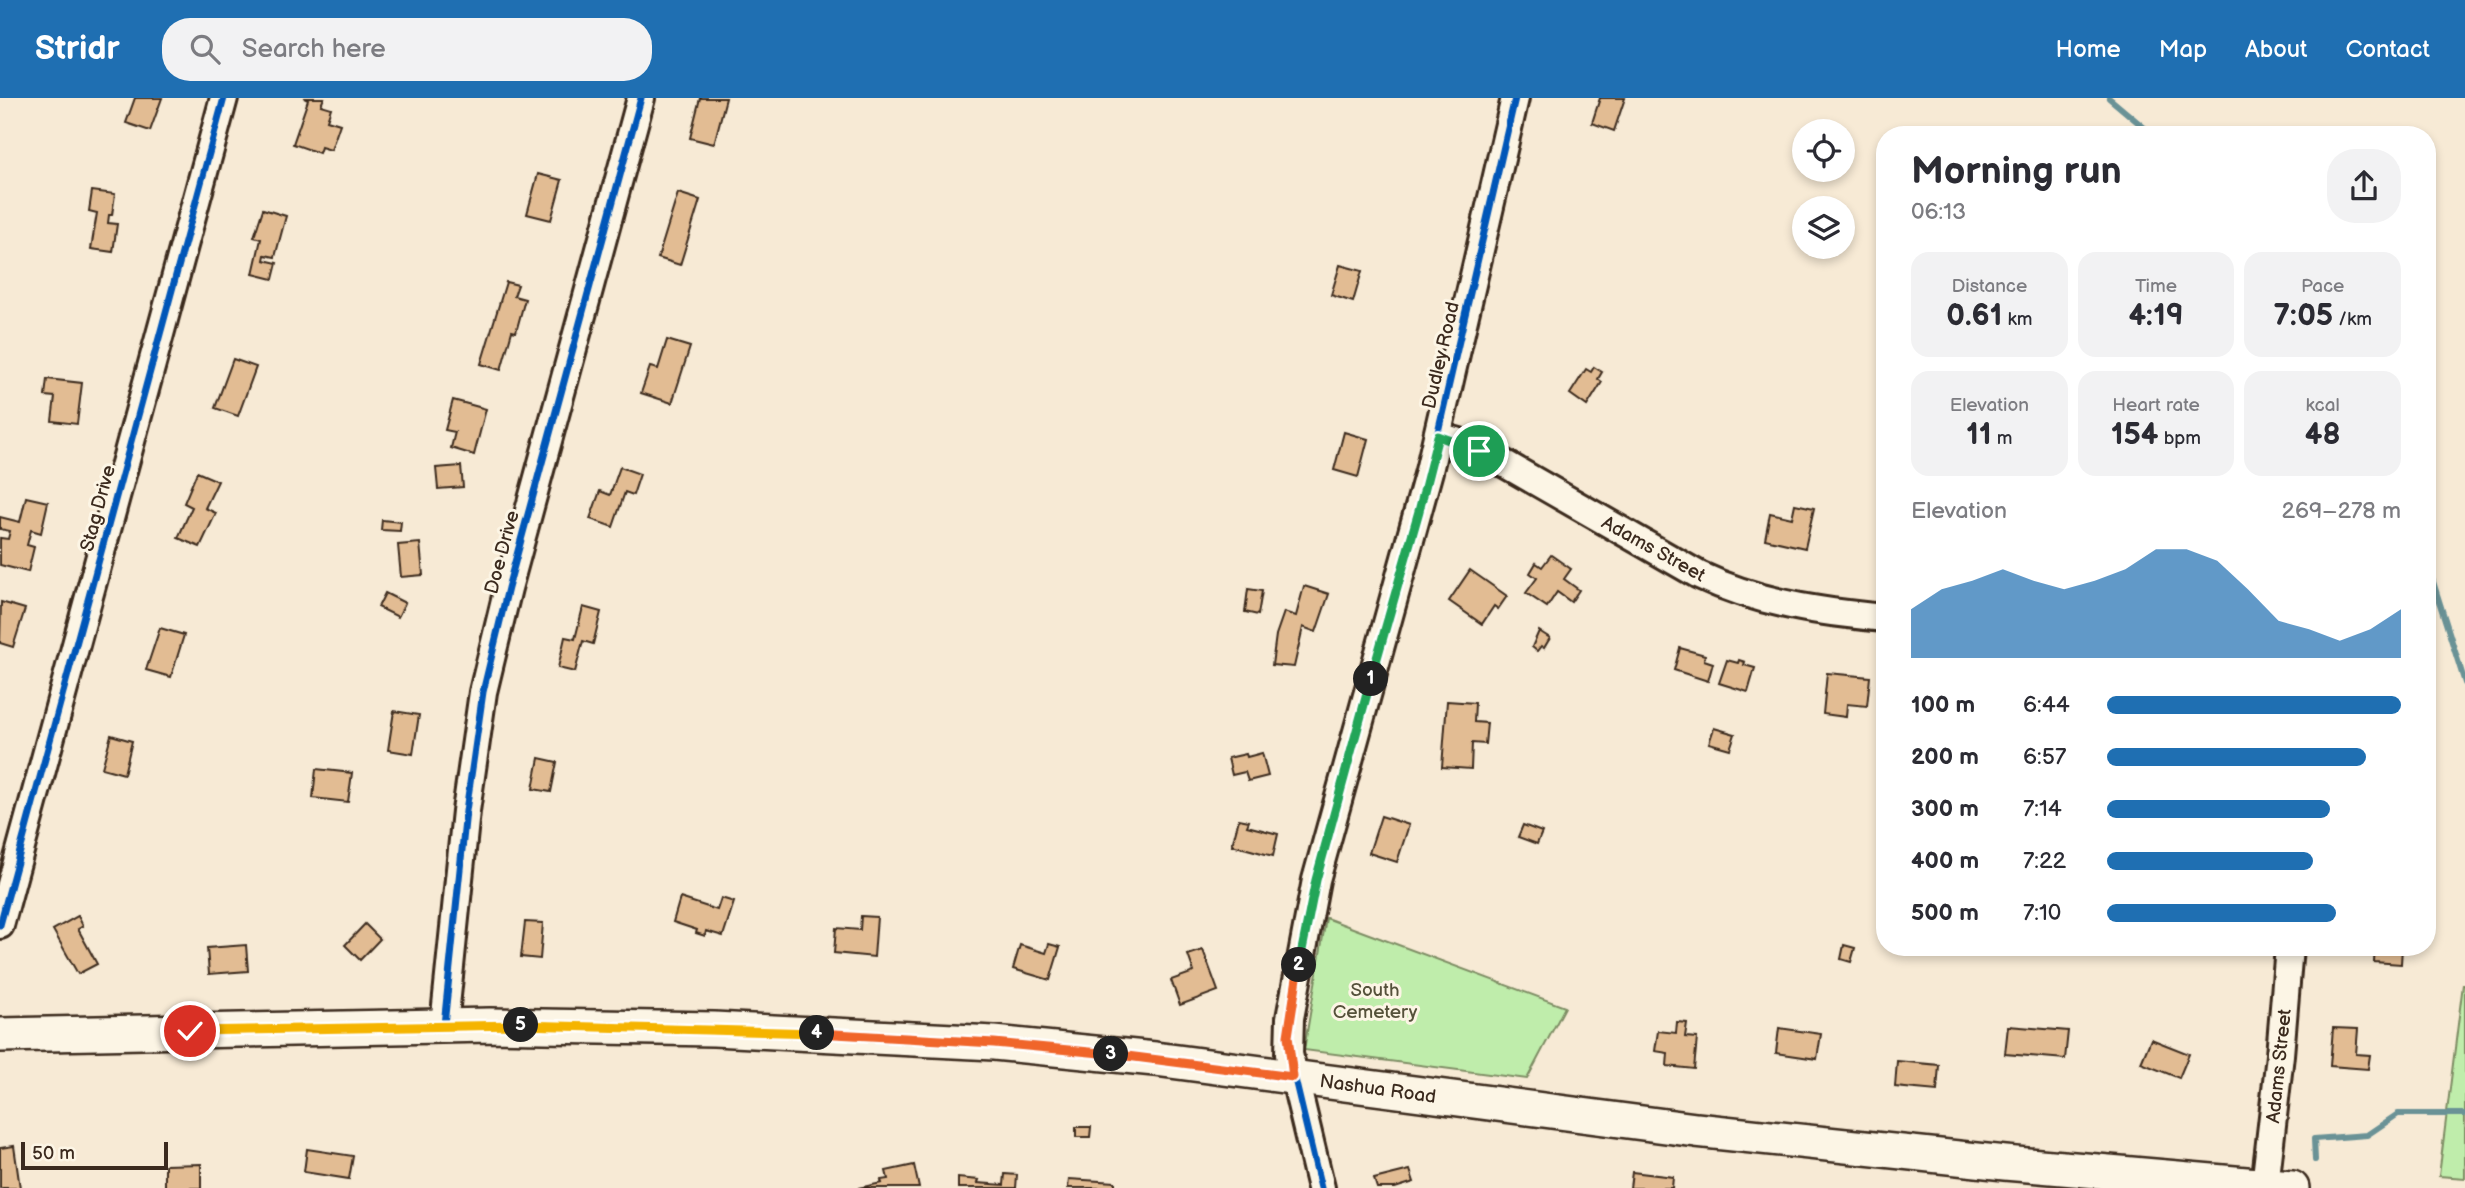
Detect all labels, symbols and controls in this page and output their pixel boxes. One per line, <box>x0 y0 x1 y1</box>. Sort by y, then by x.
search box <box>162 18 652 81</box>
text: Stridr <box>35 29 120 69</box>
icon: search <box>186 30 224 68</box>
text: Search here <box>242 34 386 65</box>
text: Home <box>2056 35 2121 64</box>
text: Map <box>2159 35 2207 64</box>
text: About <box>2245 35 2307 64</box>
text: Contact <box>2345 35 2430 64</box>
map controls <box>1792 119 1855 259</box>
button: locate <box>1792 119 1855 182</box>
text: Morning run <box>1911 149 2122 194</box>
button: share <box>2327 149 2401 223</box>
button: layers <box>1792 196 1855 259</box>
text: 06:13 <box>1911 198 1966 226</box>
text: Distance <box>1951 275 2027 298</box>
text: Time <box>2135 275 2177 298</box>
text: Pace <box>2301 275 2344 298</box>
text: 0.61 <box>1946 298 2002 334</box>
text: 4:19 <box>2128 298 2184 334</box>
text: 7:05 <box>2273 298 2333 334</box>
street label: Dudley Road <box>1418 300 1465 411</box>
text: km <box>2002 308 2032 331</box>
text: /km <box>2333 308 2372 331</box>
text: Elevation <box>1950 394 2029 417</box>
text: Heart rate <box>2112 394 2200 417</box>
text: kcal <box>2306 394 2340 417</box>
text: 11 <box>1966 417 1992 453</box>
text: 154 <box>2111 417 2159 453</box>
text: 48 <box>2305 417 2341 453</box>
pin <box>1449 421 1509 481</box>
text: m <box>1992 427 2012 450</box>
text: bpm <box>2159 427 2201 450</box>
icon: arrive <box>1460 432 1498 470</box>
street label: Stag Drive <box>76 463 121 554</box>
text: Elevation <box>1911 497 2007 525</box>
text: 269–278 m <box>2281 497 2401 525</box>
street label: Doe Drive <box>480 508 525 597</box>
street label: Adams Street <box>1597 511 1709 587</box>
pin: 1 <box>1354 662 1388 696</box>
text: 1 <box>1367 667 1375 690</box>
text: 100 m <box>1911 691 1975 719</box>
text: 6:44 <box>2023 691 2070 719</box>
text: 200 m <box>1911 743 1979 771</box>
text: 6:57 <box>2023 743 2066 771</box>
text: 300 m <box>1911 795 1979 823</box>
text: 7:14 <box>2023 795 2062 823</box>
text: 400 m <box>1911 847 1979 875</box>
text: 7:22 <box>2023 847 2066 875</box>
text: 500 m <box>1911 899 1979 927</box>
text: 7:10 <box>2023 899 2061 927</box>
pin: 2 <box>1282 948 1316 982</box>
text: 2 <box>1293 953 1304 976</box>
park label: South Cemetery <box>1333 979 1418 1024</box>
pin <box>160 1001 220 1061</box>
pin: 5 <box>504 1007 538 1042</box>
street label: Adams Street <box>2262 1008 2297 1125</box>
icon: check <box>171 1012 209 1050</box>
text: 5 <box>515 1013 526 1036</box>
pin: 4 <box>800 1016 834 1051</box>
text: 4 <box>811 1021 822 1044</box>
pin: 3 <box>1094 1037 1128 1072</box>
text: 3 <box>1105 1042 1116 1065</box>
street label: Nashua Road <box>1318 1070 1437 1109</box>
scale bar <box>21 1139 168 1171</box>
text: 50 m <box>32 1142 75 1165</box>

